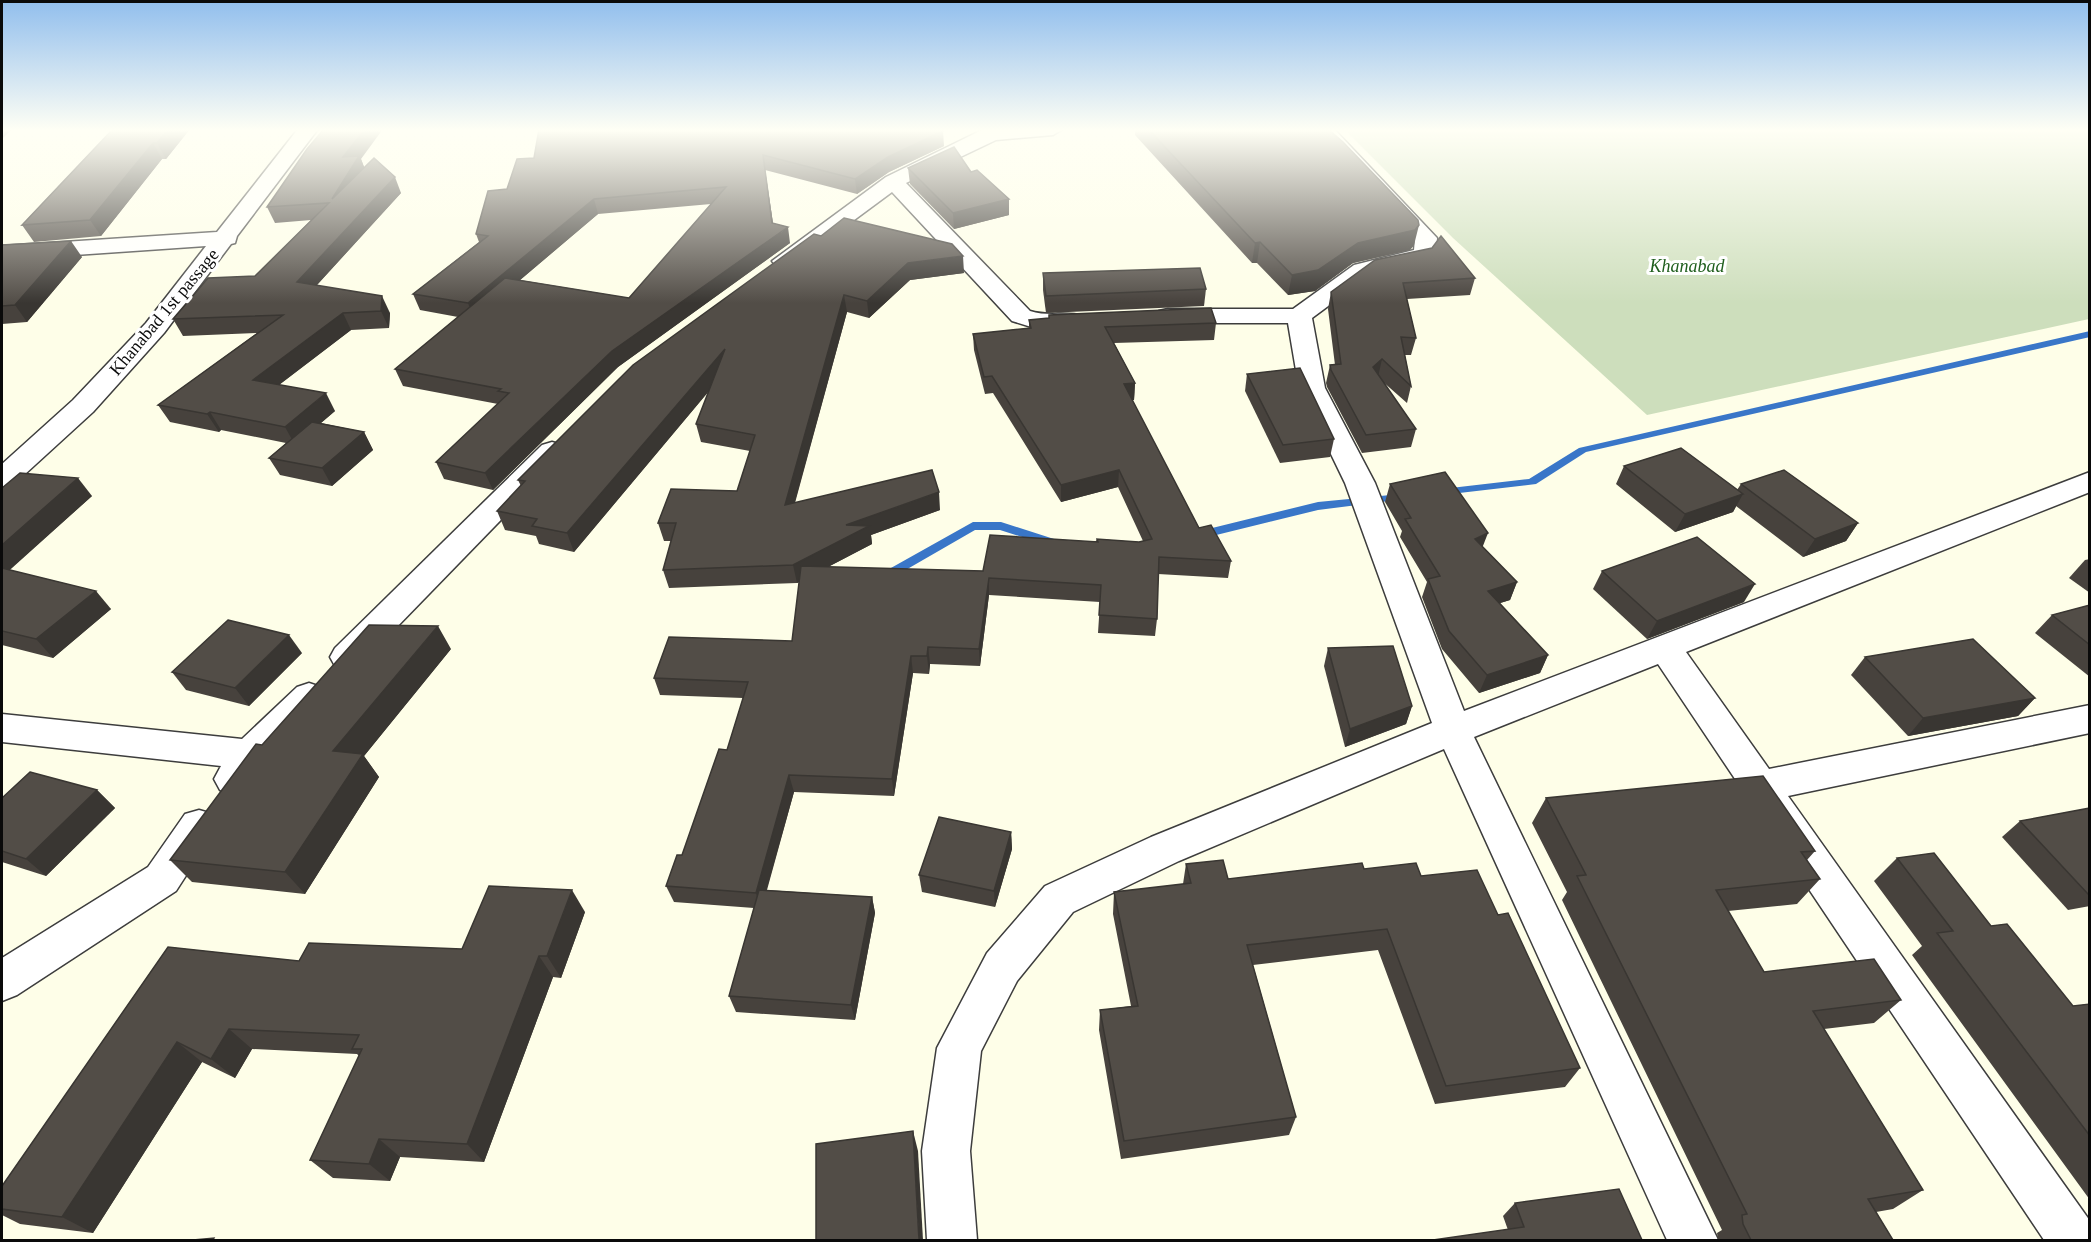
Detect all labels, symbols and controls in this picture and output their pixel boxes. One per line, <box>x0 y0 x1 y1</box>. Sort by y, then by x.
street label: Khanabad 1st passage <box>105 245 223 379</box>
park label: Khanabad <box>1648 256 1725 276</box>

